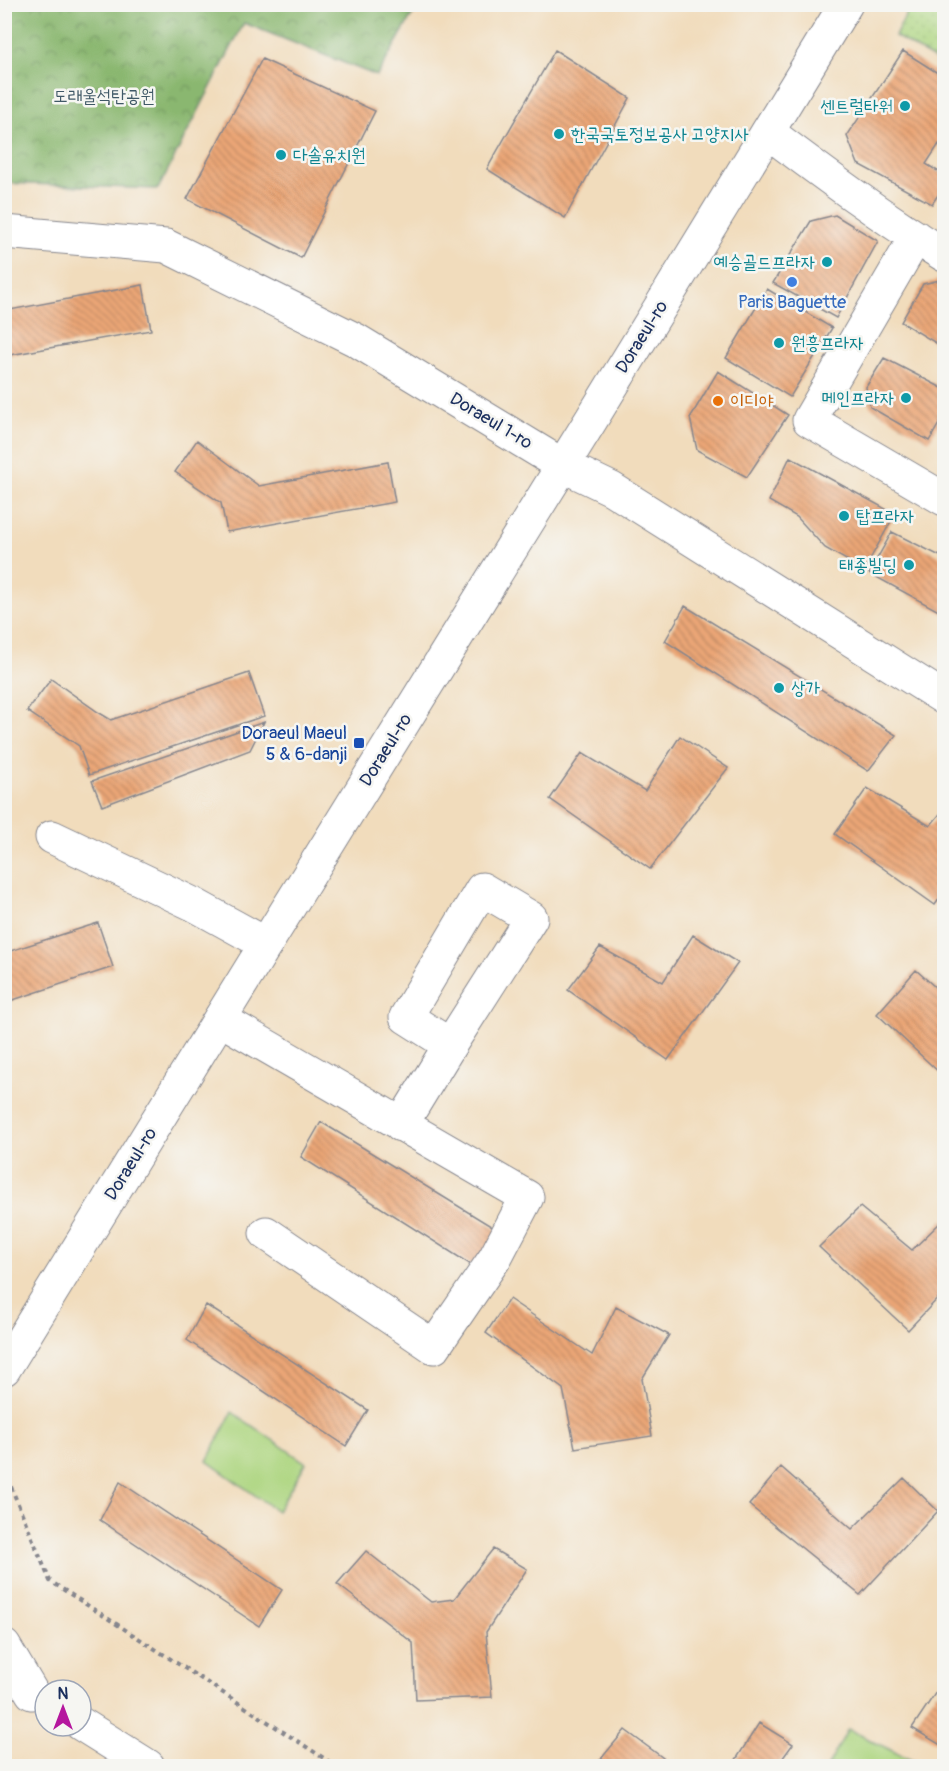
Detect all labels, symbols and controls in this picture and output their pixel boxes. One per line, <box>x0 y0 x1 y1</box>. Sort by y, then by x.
park label: 도래울석탄공원 <box>53 85 155 108</box>
place label: 센트럴타워 <box>821 95 893 118</box>
marker: 센트럴타워 <box>898 99 912 113</box>
place label: 한국국토정보공사 고양지사 <box>571 123 749 146</box>
marker: 한국국토정보공사 고양지사 <box>552 127 566 141</box>
place label: 다솔유치원 <box>293 144 365 167</box>
marker: 다솔유치원 <box>274 148 288 162</box>
place label: 예승골드프라자 <box>714 251 816 274</box>
marker: 예승골드프라자 <box>820 255 834 269</box>
marker: Paris Baguette <box>785 275 799 289</box>
place label: Paris Baguette <box>738 291 846 314</box>
street label: Doraeul-ro <box>611 296 673 378</box>
place label: 원흥프라자 <box>791 332 864 355</box>
marker: 원흥프라자 <box>772 336 786 350</box>
street label: Doraeul 1-ro <box>446 387 537 455</box>
place label: 메인프라자 <box>822 387 895 410</box>
place label: 이디야 <box>730 390 774 413</box>
marker: 메인프라자 <box>899 391 913 405</box>
marker: 이디야 <box>711 394 725 408</box>
place label: 탑프라자 <box>856 505 914 528</box>
marker: 탑프라자 <box>837 509 851 523</box>
place label: 태종빌딩 <box>839 554 897 577</box>
marker: 태종빌딩 <box>902 558 916 572</box>
place label: 상가 <box>791 677 820 700</box>
marker: 상가 <box>772 681 786 695</box>
street label: Doraeul-ro <box>355 709 417 791</box>
place label: Doraeul Maeul 5 & 6-danji <box>242 722 347 766</box>
marker: Doraeul Maeul 5 & 6-danji <box>352 736 366 750</box>
street label: Doraeul-ro <box>100 1123 162 1205</box>
north arrow <box>33 1678 93 1738</box>
text: N <box>58 1684 69 1704</box>

